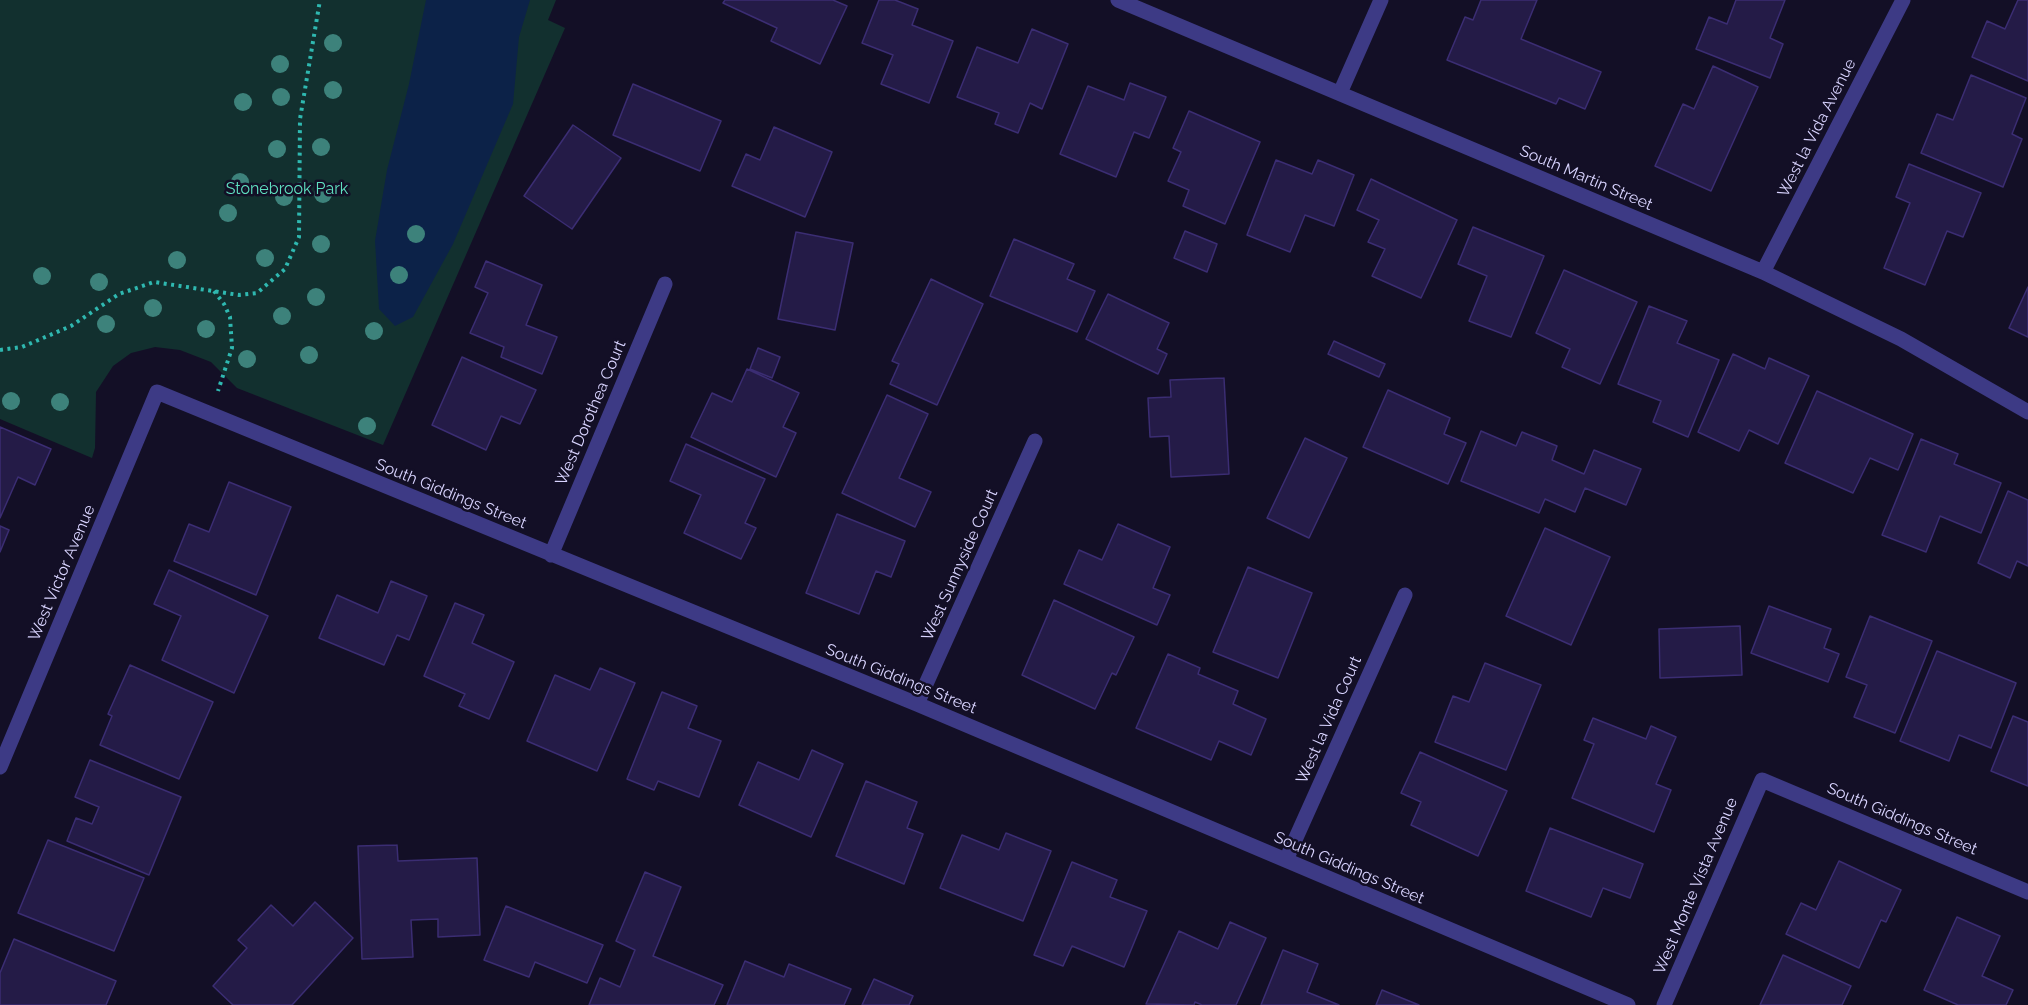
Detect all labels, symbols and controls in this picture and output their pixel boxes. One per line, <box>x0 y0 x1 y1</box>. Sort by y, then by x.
street label: West la Vida Avenue <box>1774 56 1860 200</box>
street label: South Martin Street <box>1517 141 1655 215</box>
park label: Stonebrook Park <box>226 179 348 199</box>
street label: West Dorothea Court <box>552 338 630 488</box>
street label: South Giddings Street <box>373 455 529 533</box>
street label: West Sunnyside Court <box>918 486 1002 644</box>
street label: West Victor Avenue <box>25 502 99 644</box>
street label: South Giddings Street <box>823 640 979 718</box>
street label: West la Vida Court <box>1292 653 1366 787</box>
street label: South Giddings Street <box>1824 779 1980 859</box>
street label: West Monte Vista Avenue <box>1650 795 1742 977</box>
street label: South Giddings Street <box>1271 828 1427 908</box>

